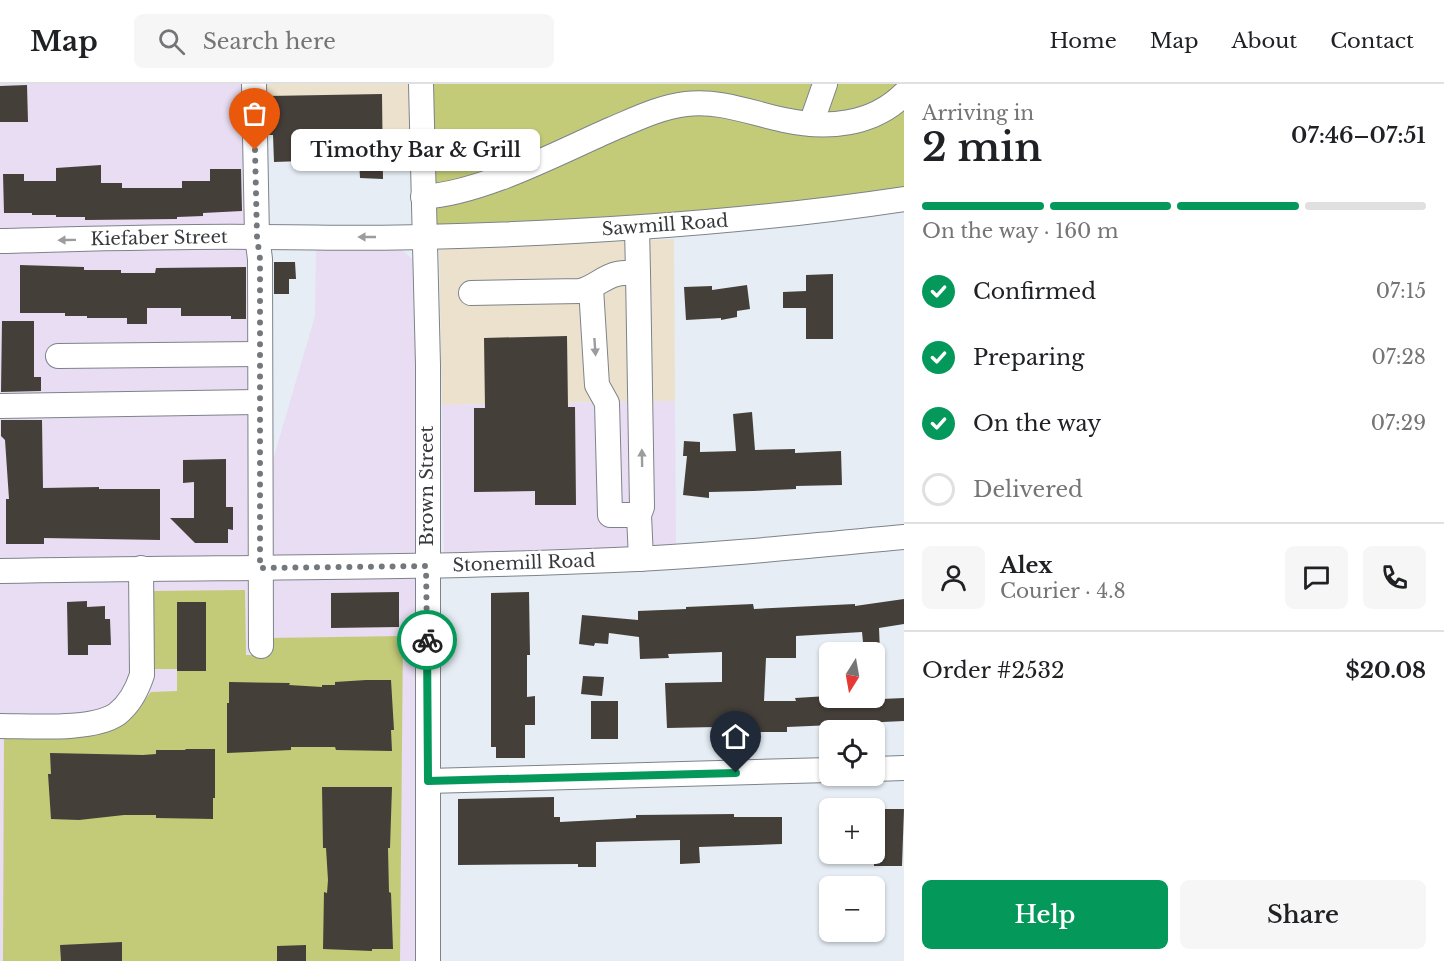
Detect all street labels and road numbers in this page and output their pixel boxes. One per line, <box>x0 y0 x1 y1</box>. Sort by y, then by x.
street label: Sawmill Road <box>601 210 729 240</box>
street label: Kiefaber Street <box>90 226 228 250</box>
street label: Brown Street <box>416 425 438 546</box>
street label: Stonemill Road <box>452 550 596 576</box>

